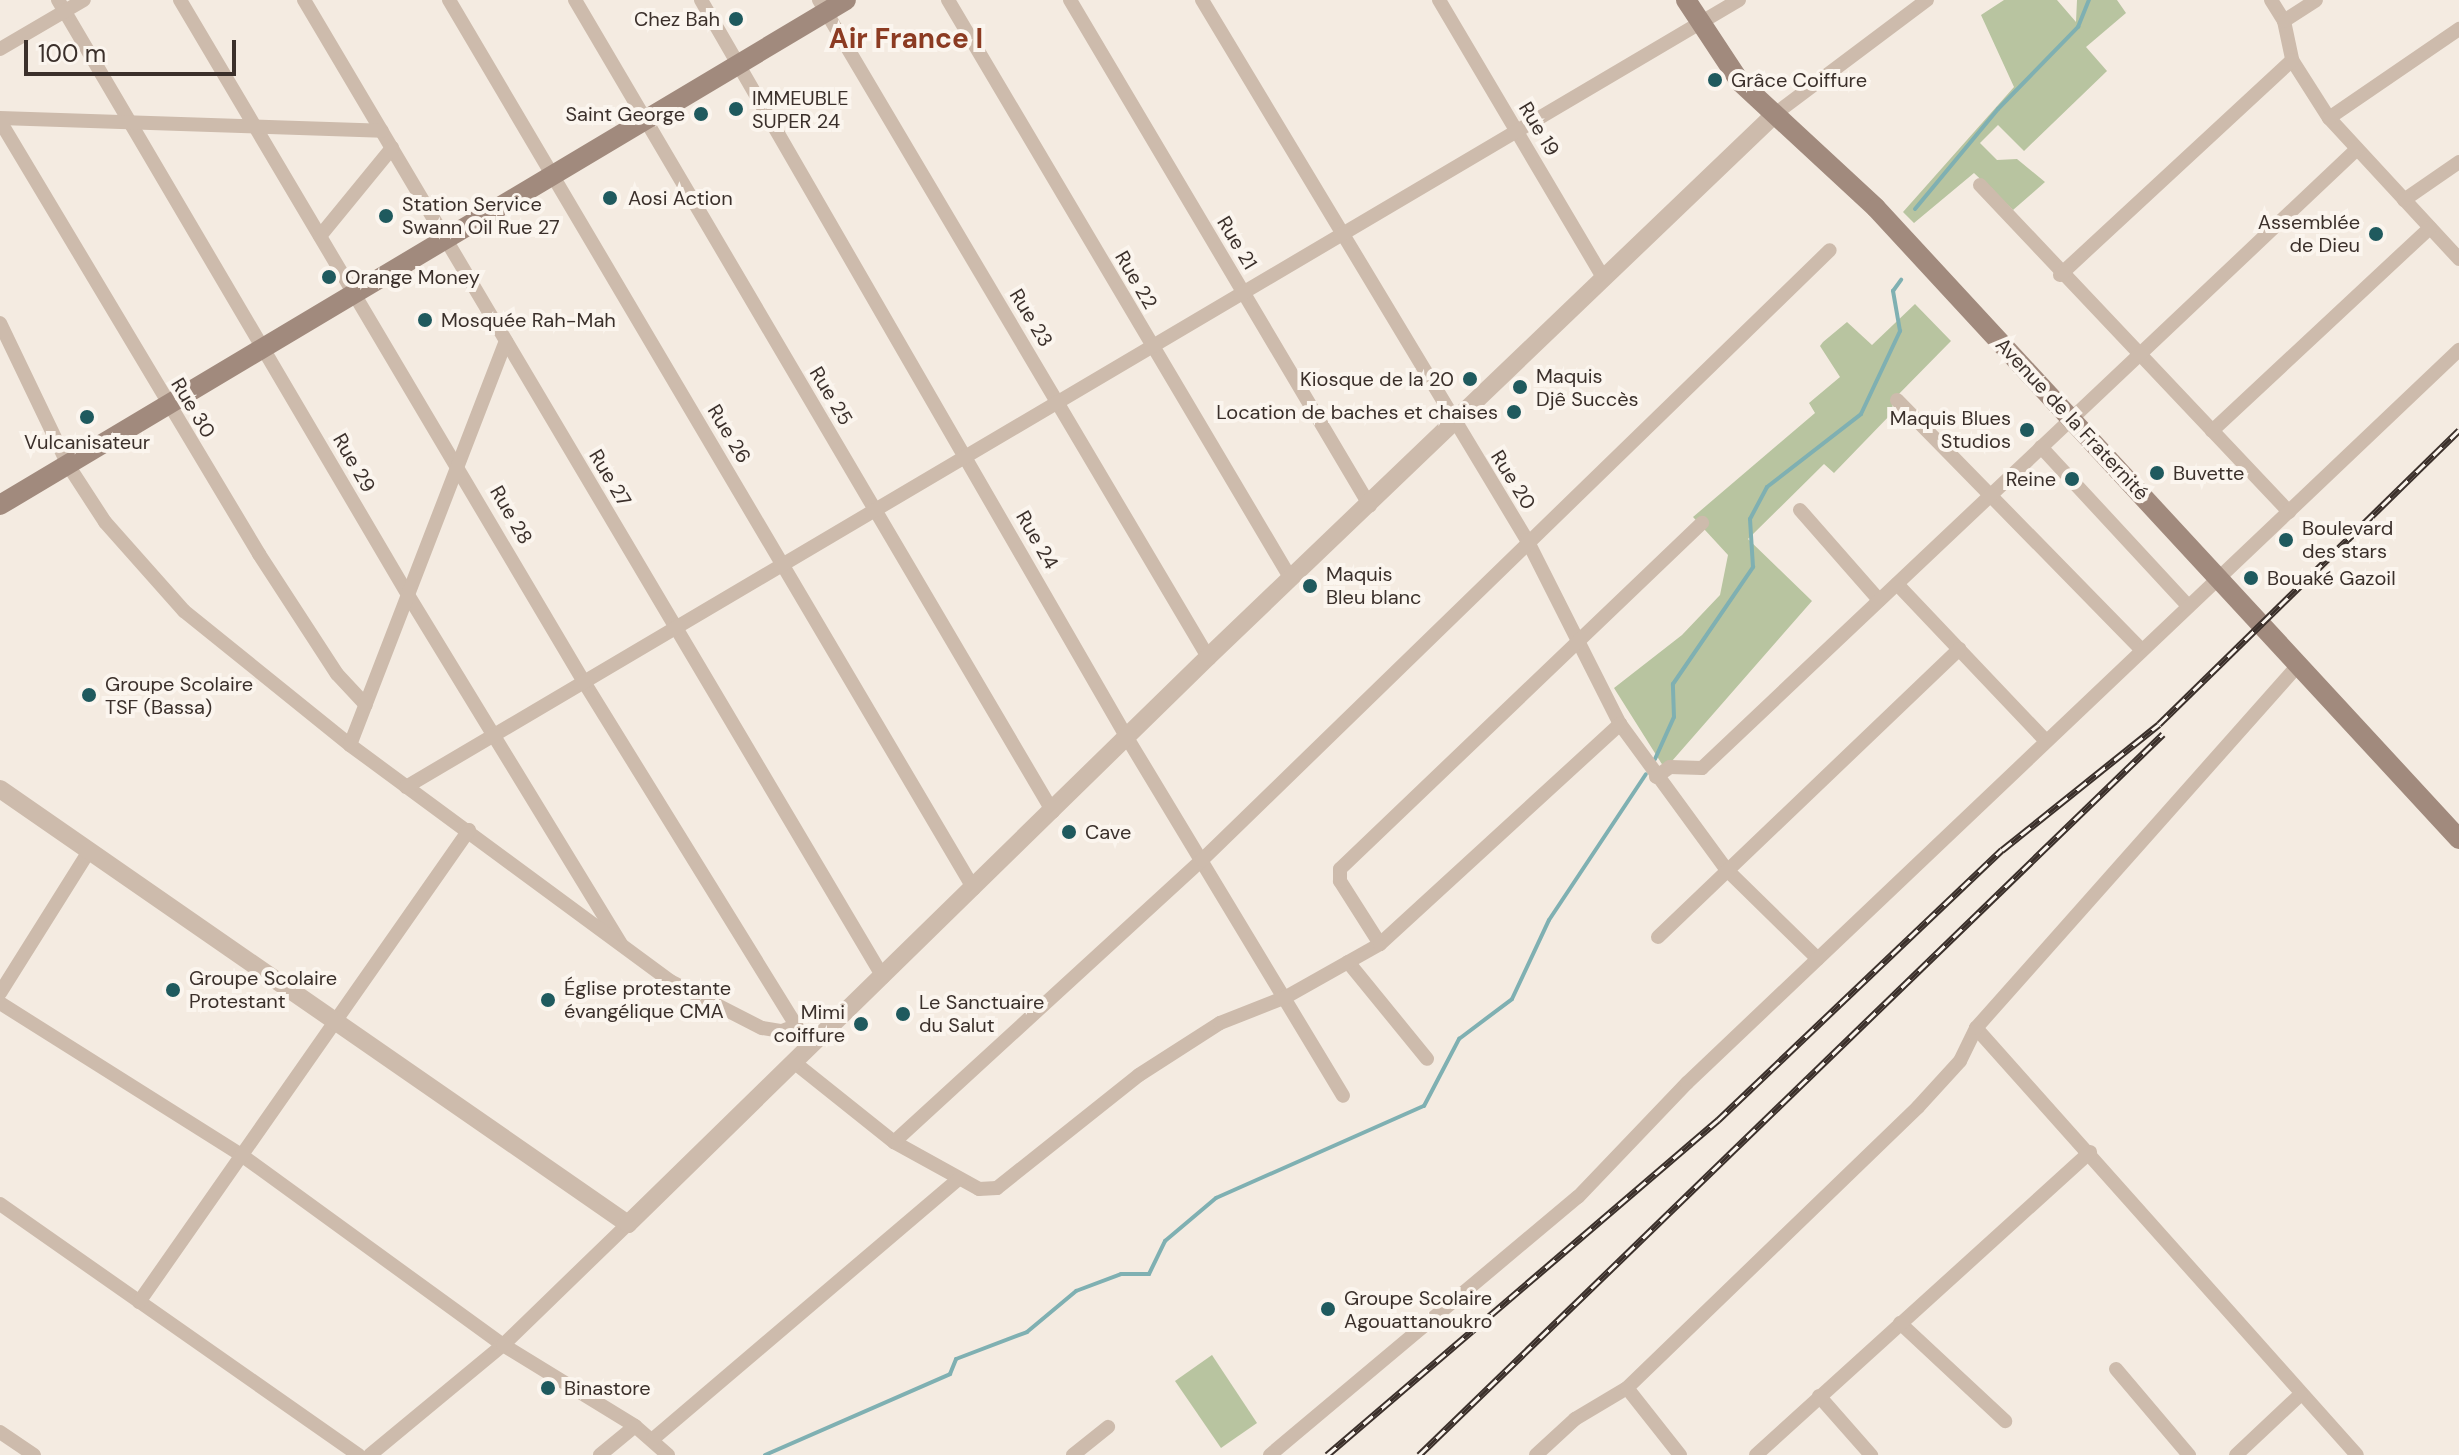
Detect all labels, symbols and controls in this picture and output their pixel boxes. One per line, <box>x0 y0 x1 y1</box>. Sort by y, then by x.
place label: Chez Bah <box>634 7 720 31</box>
marker: Chez Bah <box>727 10 745 28</box>
district label: Air France I <box>829 22 983 56</box>
scale bar <box>28 24 240 74</box>
text: 100 m <box>38 38 106 69</box>
place label: Grâce Coiffure <box>1731 68 1867 92</box>
marker: Grâce Coiffure <box>1706 71 1724 89</box>
place label: IMMEUBLE SUPER 24 <box>752 86 849 133</box>
street label: Rue 19 <box>1514 98 1564 160</box>
marker: IMMEUBLE SUPER 24 <box>727 100 745 118</box>
place label: Saint George <box>565 102 685 126</box>
marker: Saint George <box>692 105 710 123</box>
place label: Aosi Action <box>628 186 733 210</box>
marker: Aosi Action <box>599 187 621 209</box>
place label: Station Service Swann Oil Rue 27 <box>402 192 560 239</box>
marker: Station Service Swann Oil Rue 27 <box>377 207 395 225</box>
place label: Assemblée de Dieu <box>2258 210 2360 257</box>
street label: Rue 21 <box>1212 212 1262 274</box>
marker: Assemblée de Dieu <box>2367 225 2385 243</box>
street label: Rue 22 <box>1110 247 1162 313</box>
place label: Orange Money <box>345 265 480 289</box>
marker: Orange Money <box>320 268 338 286</box>
street label: Rue 23 <box>1004 285 1058 351</box>
place label: Mosquée Rah-Mah <box>441 308 616 332</box>
marker: Mosquée Rah-Mah <box>416 311 434 329</box>
street label: Avenue de la Fraternité <box>1990 333 2154 505</box>
street label: Rue 25 <box>804 363 858 429</box>
place label: Maquis Djê Succès <box>1536 364 1639 411</box>
place label: Kiosque de la 20 <box>1300 367 1454 391</box>
marker: Kiosque de la 20 <box>1461 370 1479 388</box>
street label: Rue 30 <box>166 374 220 442</box>
marker: Maquis Djê Succès <box>1511 378 1529 396</box>
street label: Rue 26 <box>702 400 756 468</box>
place label: Location de baches et chaises <box>1216 400 1498 424</box>
marker: Location de baches et chaises <box>1505 403 1523 421</box>
place label: Maquis Blues Studios <box>1890 406 2011 453</box>
marker: Vulcanisateur <box>78 408 96 426</box>
marker: Maquis Blues Studios <box>2018 421 2036 439</box>
street label: Rue 29 <box>328 429 380 497</box>
place label: Vulcanisateur <box>24 430 150 454</box>
street label: Rue 27 <box>584 445 636 511</box>
street label: Rue 20 <box>1486 446 1540 514</box>
place label: Buvette <box>2173 461 2244 485</box>
marker: Buvette <box>2148 464 2166 482</box>
place label: Reine <box>2006 467 2056 491</box>
marker: Reine <box>2063 470 2081 488</box>
street label: Rue 28 <box>485 482 537 548</box>
street label: Rue 24 <box>1011 507 1063 573</box>
place label: Boulevard des stars <box>2302 516 2393 563</box>
marker: Boulevard des stars <box>2277 531 2295 549</box>
place label: Maquis Bleu blanc <box>1326 562 1421 609</box>
place label: Bouaké Gazoil <box>2267 566 2396 590</box>
marker: Bouaké Gazoil <box>2242 569 2260 587</box>
marker: Maquis Bleu blanc <box>1301 577 1319 595</box>
place label: Groupe Scolaire TSF (Bassa) <box>105 672 253 719</box>
marker: Groupe Scolaire TSF (Bassa) <box>80 686 98 704</box>
place label: Cave <box>1085 820 1131 844</box>
marker: Cave <box>1060 823 1078 841</box>
place label: Groupe Scolaire Protestant <box>189 966 337 1013</box>
place label: Église protestante évangélique CMA <box>564 976 731 1023</box>
marker: Groupe Scolaire Protestant <box>164 981 182 999</box>
place label: Le Sanctuaire du Salut <box>919 990 1044 1037</box>
marker: Église protestante évangélique CMA <box>539 991 557 1009</box>
place label: Mimi coiffure <box>773 1000 845 1047</box>
marker: Le Sanctuaire du Salut <box>894 1005 912 1023</box>
marker: Mimi coiffure <box>852 1015 870 1033</box>
place label: Groupe Scolaire Agouattanoukro <box>1344 1286 1492 1333</box>
marker: Groupe Scolaire Agouattanoukro <box>1319 1300 1337 1318</box>
place label: Binastore <box>564 1376 651 1400</box>
marker: Binastore <box>539 1379 557 1397</box>

